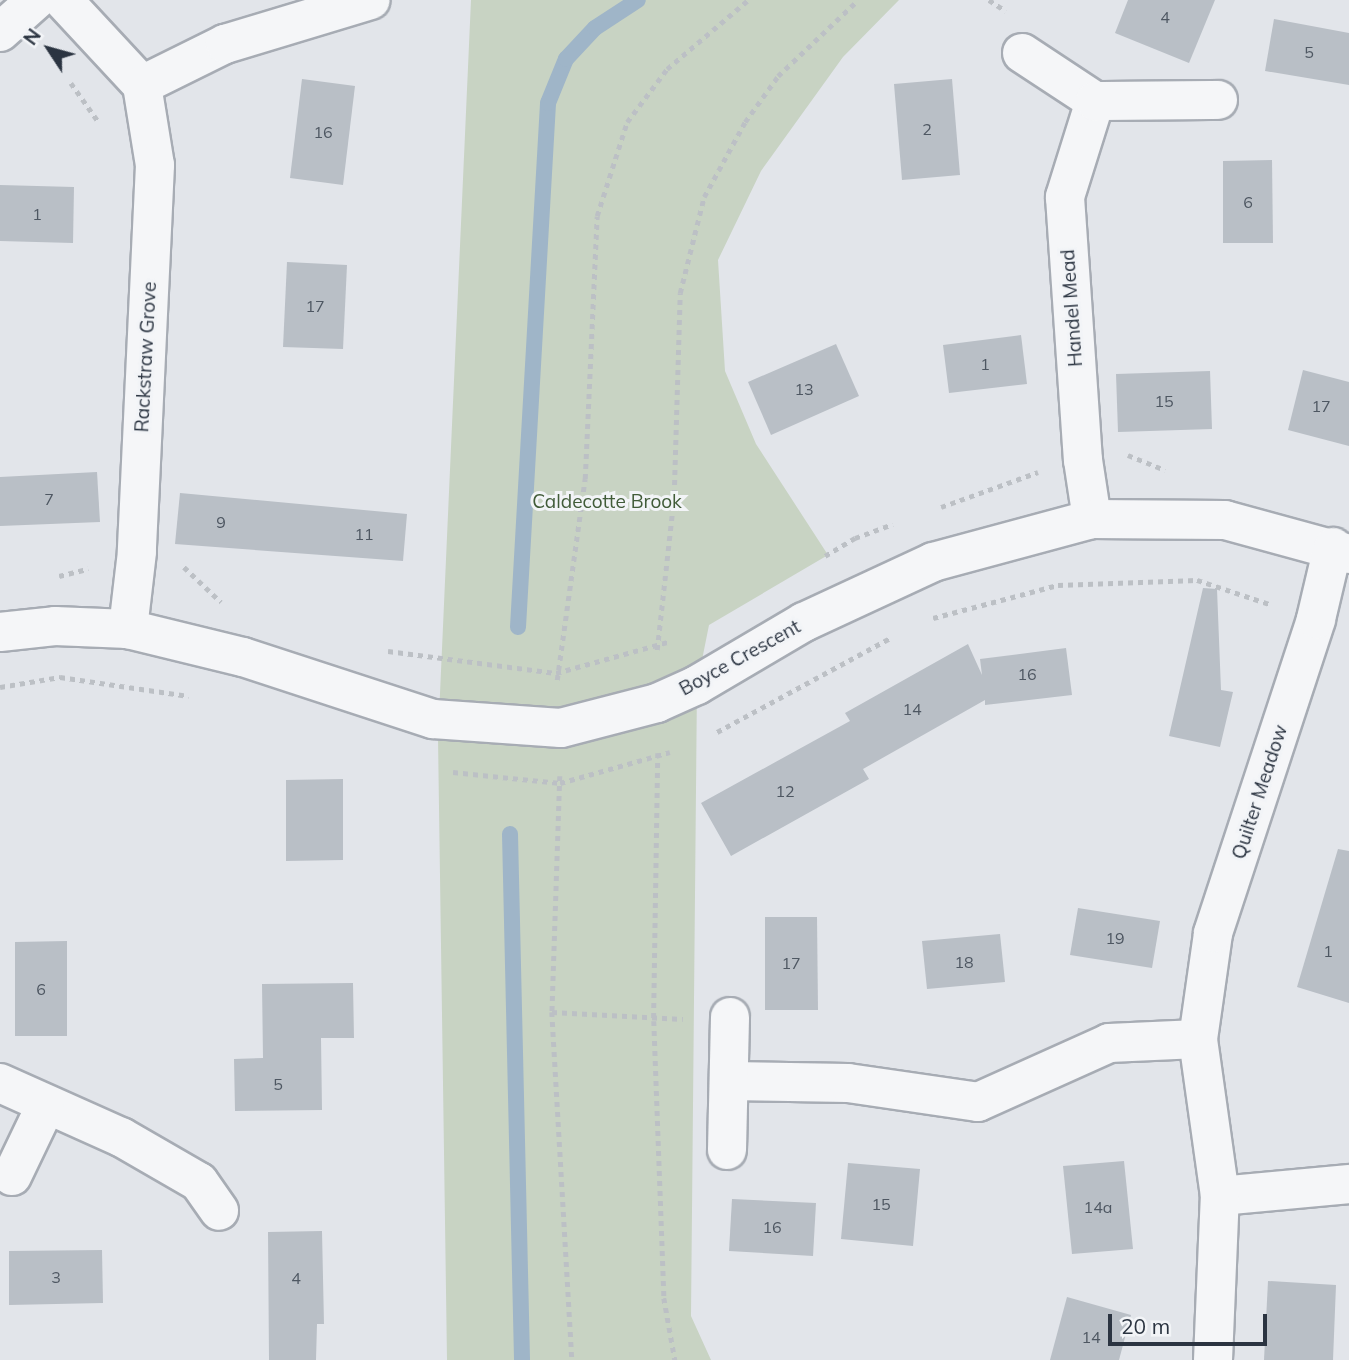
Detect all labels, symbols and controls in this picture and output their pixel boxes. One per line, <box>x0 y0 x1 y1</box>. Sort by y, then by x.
house number: 4 <box>1160 7 1170 27</box>
north arrow <box>14 14 84 84</box>
text: N <box>18 24 46 50</box>
house number: 5 <box>1304 42 1314 62</box>
house number: 2 <box>922 119 932 139</box>
house number: 16 <box>313 122 333 142</box>
house number: 6 <box>1243 192 1253 212</box>
house number: 1 <box>32 204 42 224</box>
street label: Handel Mead <box>1057 248 1087 368</box>
street label: Rackstraw Grove <box>131 281 161 433</box>
house number: 17 <box>305 296 325 316</box>
house number: 1 <box>980 354 990 374</box>
house number: 13 <box>794 379 814 399</box>
house number: 15 <box>1154 391 1174 411</box>
house number: 17 <box>1311 396 1331 416</box>
house number: 7 <box>44 489 54 509</box>
park label: Caldecotte Brook <box>532 491 682 513</box>
house number: 9 <box>216 512 226 532</box>
house number: 11 <box>354 524 374 544</box>
street label: Boyce Crescent <box>675 615 805 701</box>
house number: 16 <box>1017 664 1037 684</box>
house number: 14 <box>902 699 922 719</box>
street label: Quilter Meadow <box>1228 722 1292 862</box>
house number: 12 <box>775 781 795 801</box>
house number: 19 <box>1105 928 1125 948</box>
house number: 1 <box>1323 941 1333 961</box>
house number: 18 <box>954 952 974 972</box>
house number: 17 <box>781 953 801 973</box>
house number: 6 <box>36 979 46 999</box>
house number: 5 <box>273 1074 283 1094</box>
house number: 15 <box>871 1194 891 1214</box>
house number: 14a <box>1084 1197 1112 1217</box>
house number: 16 <box>762 1217 782 1237</box>
house number: 3 <box>51 1267 61 1287</box>
house number: 4 <box>291 1268 301 1288</box>
scale bar <box>1111 1300 1270 1344</box>
text: 20 m <box>1121 1313 1170 1339</box>
house number: 14 <box>1081 1327 1101 1347</box>

